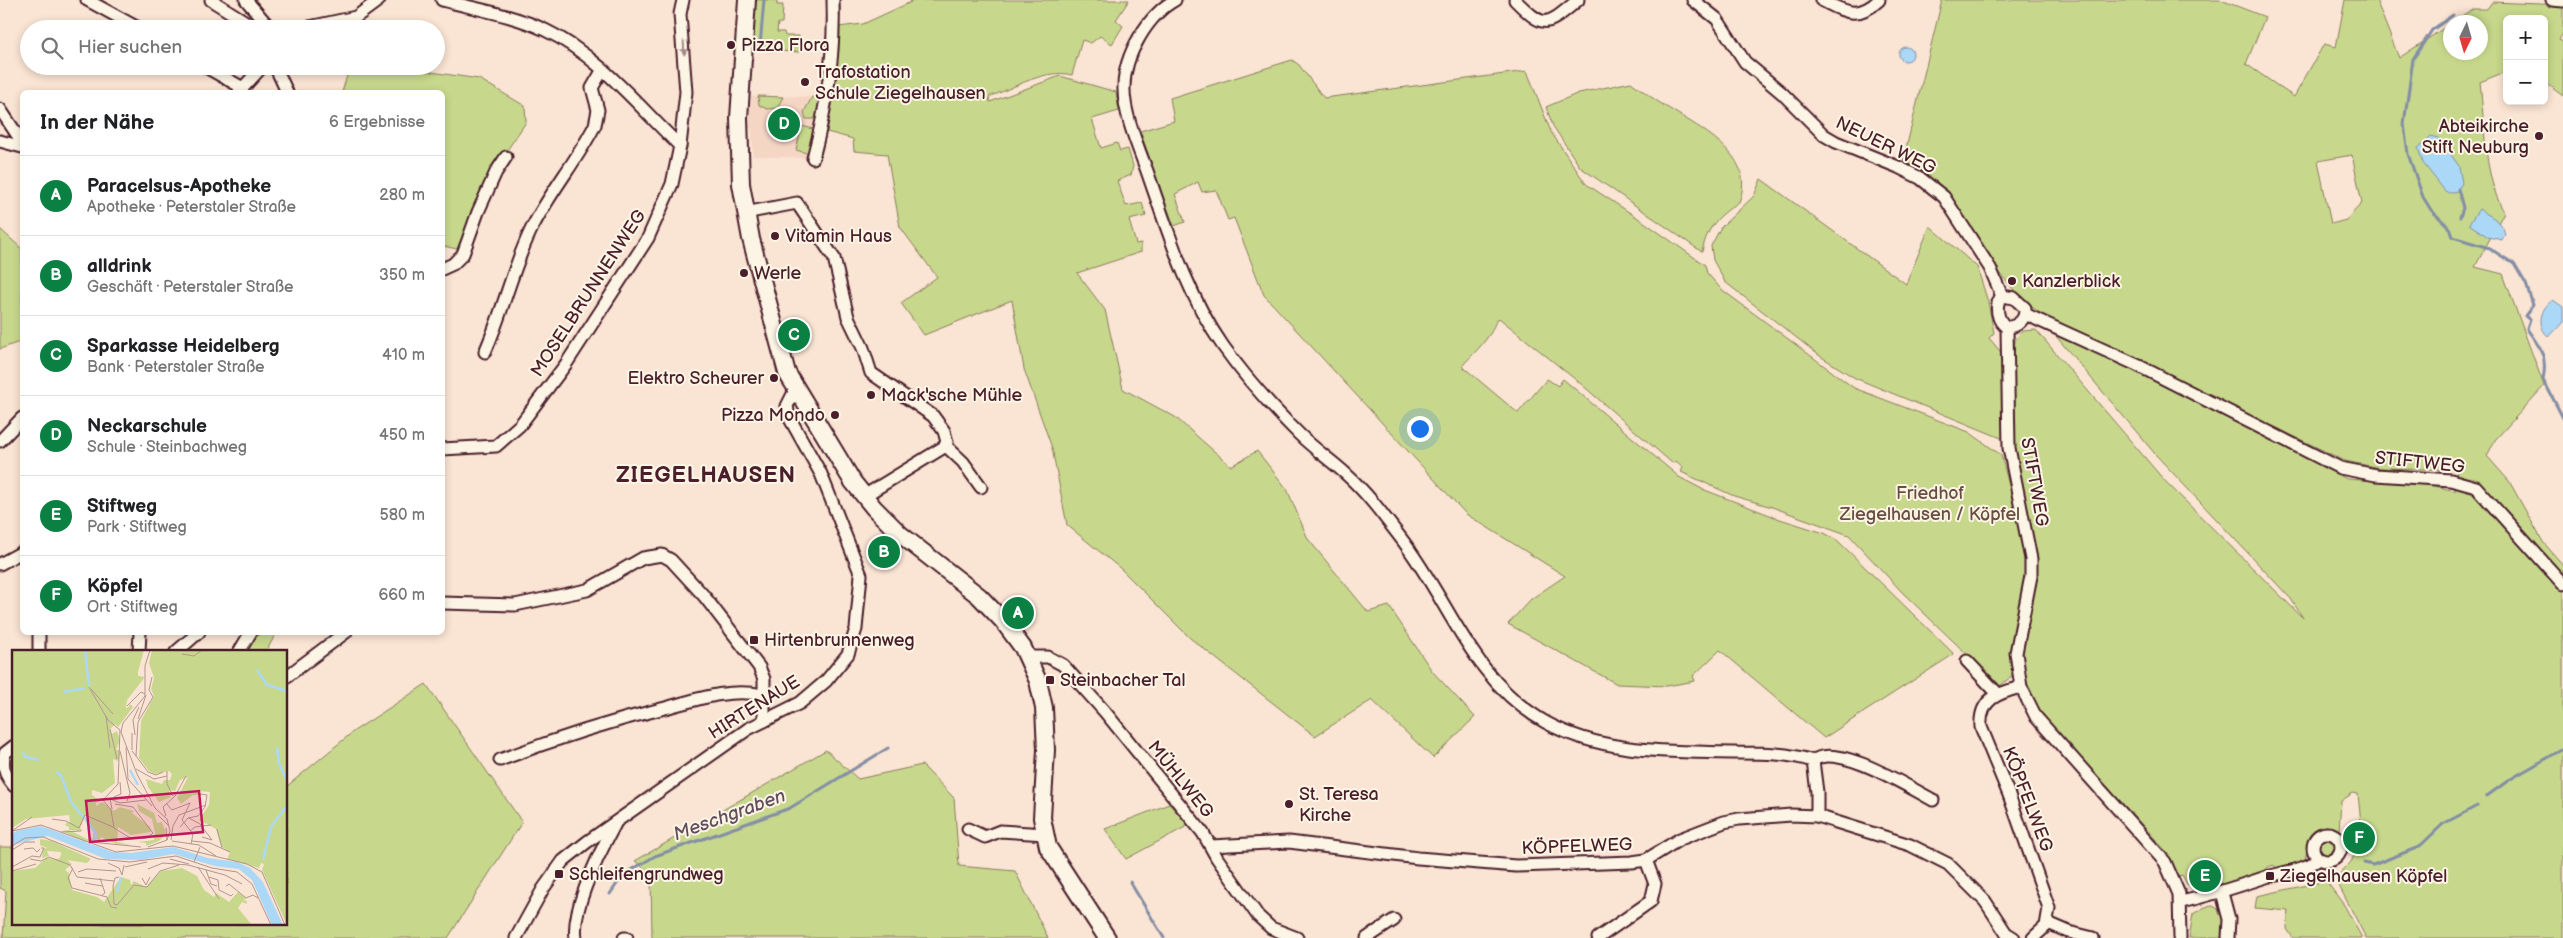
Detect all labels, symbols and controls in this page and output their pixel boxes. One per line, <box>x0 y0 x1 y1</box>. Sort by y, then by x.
north arrow <box>2443 15 2488 60</box>
map controls <box>2503 15 2548 105</box>
button: + <box>2503 15 2548 60</box>
search box <box>20 20 445 75</box>
icon: search <box>38 34 66 62</box>
place label: Pizza Flora <box>741 35 830 56</box>
text: Hier suchen <box>78 36 182 59</box>
marker: Pizza Flora <box>725 39 737 51</box>
one-way arrow <box>680 40 688 56</box>
button: − <box>2503 60 2548 105</box>
place label: Trafostation Schule Ziegelhausen <box>815 62 986 104</box>
marker: Trafostation Schule Ziegelhausen <box>799 76 811 88</box>
pin: D <box>768 105 800 143</box>
text: In der Nähe <box>40 110 154 135</box>
street label: NEUER WEG <box>1832 112 1939 179</box>
text: 6 Ergebnisse <box>329 113 425 132</box>
place label: Abteikirche Stift Neuburg <box>2422 116 2529 158</box>
marker: Abteikirche Stift Neuburg <box>2533 130 2545 142</box>
text: Paracelsus-Apotheke <box>87 175 271 198</box>
text: A <box>51 186 61 205</box>
text: 280 m <box>379 186 425 205</box>
text: Apotheke · Peterstaler Straße <box>87 198 296 217</box>
street label: MOSELBRUNNENWEG <box>527 206 650 381</box>
place label: Vitamin Haus <box>785 226 892 247</box>
marker: Vitamin Haus <box>769 230 781 242</box>
text: alldrink <box>87 255 151 278</box>
place label: Werle <box>754 263 801 284</box>
text: B <box>50 266 62 285</box>
text: 350 m <box>379 266 425 285</box>
marker: Werle <box>738 267 750 279</box>
place label: Kanzlerblick <box>2022 271 2120 292</box>
marker: Kanzlerblick <box>2006 275 2018 287</box>
text: Geschäft · Peterstaler Straße <box>87 278 293 297</box>
pin: C <box>778 316 810 354</box>
text: Sparkasse Heidelberg <box>87 335 280 358</box>
text: C <box>50 346 62 365</box>
text: 410 m <box>382 346 425 365</box>
text: Bank · Peterstaler Straße <box>87 358 265 377</box>
place label: Elektro Scheurer <box>627 368 764 389</box>
marker: Elektro Scheurer <box>768 372 780 384</box>
place label: Mack'sche Mühle <box>881 385 1022 406</box>
marker: Mack'sche Mühle <box>865 389 877 401</box>
place label: Pizza Mondo <box>721 405 825 426</box>
marker: Pizza Mondo <box>829 409 841 421</box>
text: Neckarschule <box>87 415 207 438</box>
your location <box>1407 416 1433 442</box>
text: D <box>50 426 62 445</box>
text: 450 m <box>379 426 425 445</box>
street label: STIFTWEG <box>2016 436 2053 528</box>
text: Schule · Steinbachweg <box>87 438 247 457</box>
street label: STIFTWEG <box>2374 447 2466 478</box>
district label: ZIEGELHAUSEN <box>616 462 796 489</box>
park label: Friedhof Ziegelhausen / Köpfel <box>1839 483 2020 525</box>
text: Stiftweg <box>87 495 157 518</box>
text: E <box>51 506 61 525</box>
text: 580 m <box>380 506 425 525</box>
text: Park · Stiftweg <box>87 518 187 537</box>
pin: B <box>868 533 900 571</box>
text: Köpfel <box>87 575 143 598</box>
text: F <box>51 586 61 605</box>
text: 660 m <box>378 586 425 605</box>
pin: A <box>1002 594 1034 632</box>
text: Ort · Stiftweg <box>87 598 178 617</box>
place label: Hirtenbrunnenweg <box>764 630 915 651</box>
marker: Hirtenbrunnenweg <box>748 634 760 646</box>
inset map <box>12 650 288 926</box>
place label: Steinbacher Tal <box>1060 670 1186 691</box>
street label: HIRTENAUE <box>705 671 804 744</box>
marker: Steinbacher Tal <box>1044 674 1056 686</box>
street label: MÜHLWEG <box>1143 736 1219 822</box>
street label: KÖPFELWEG <box>1998 743 2058 855</box>
water label: Meschgraben <box>670 784 789 846</box>
place label: St. Teresa Kirche <box>1299 784 1379 826</box>
marker: St. Teresa Kirche <box>1283 798 1295 810</box>
pin: F <box>2343 819 2375 857</box>
street label: KÖPFELWEG <box>1521 833 1633 859</box>
pin: E <box>2189 857 2221 895</box>
place label: Schleifengrundweg <box>569 864 724 885</box>
place label: Ziegelhausen Köpfel <box>2279 866 2447 887</box>
marker: Schleifengrundweg <box>553 868 565 880</box>
marker: Ziegelhausen Köpfel <box>2264 870 2276 882</box>

